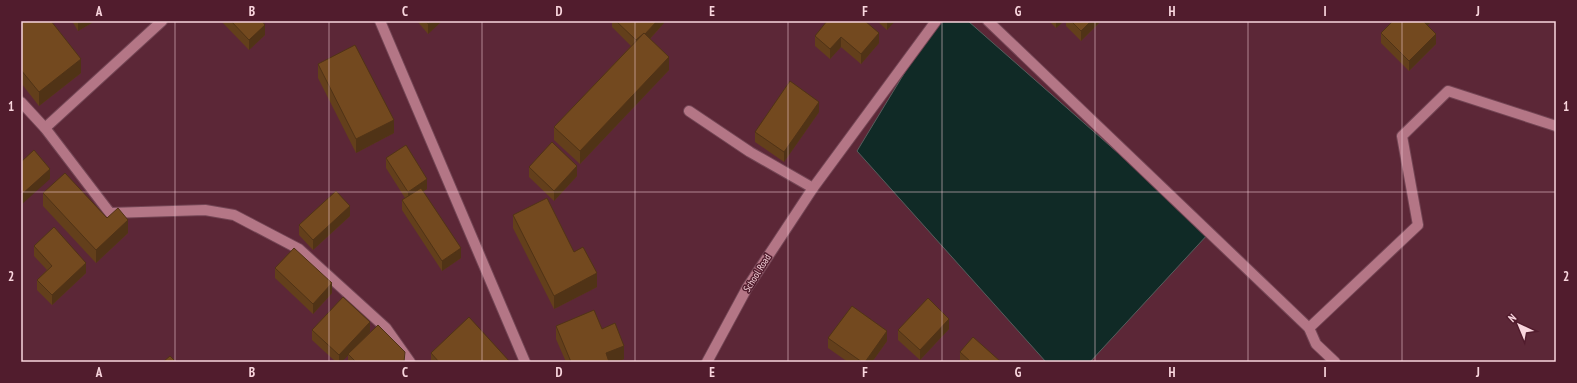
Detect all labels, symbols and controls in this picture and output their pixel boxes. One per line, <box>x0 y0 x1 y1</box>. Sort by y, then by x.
text: A <box>95 3 103 20</box>
text: B <box>249 3 255 20</box>
text: C <box>402 3 408 20</box>
text: D <box>556 3 563 20</box>
text: E <box>709 3 715 20</box>
text: F <box>862 3 868 20</box>
text: G <box>1015 3 1022 20</box>
text: H <box>1169 3 1176 20</box>
text: I <box>1323 3 1327 20</box>
text: J <box>1475 3 1480 20</box>
text: 1 <box>8 98 14 115</box>
text: 1 <box>1563 98 1569 115</box>
street label: School Road <box>740 252 774 294</box>
text: 2 <box>8 268 14 285</box>
text: 2 <box>1563 268 1569 285</box>
north arrow <box>1499 305 1539 345</box>
text: N <box>1505 311 1519 325</box>
text: A <box>95 364 103 381</box>
text: B <box>249 364 255 381</box>
text: C <box>402 364 408 381</box>
text: D <box>556 364 563 381</box>
text: E <box>709 364 715 381</box>
text: F <box>862 364 868 381</box>
text: G <box>1015 364 1022 381</box>
text: H <box>1169 364 1176 381</box>
text: I <box>1323 364 1327 381</box>
text: J <box>1475 364 1480 381</box>

